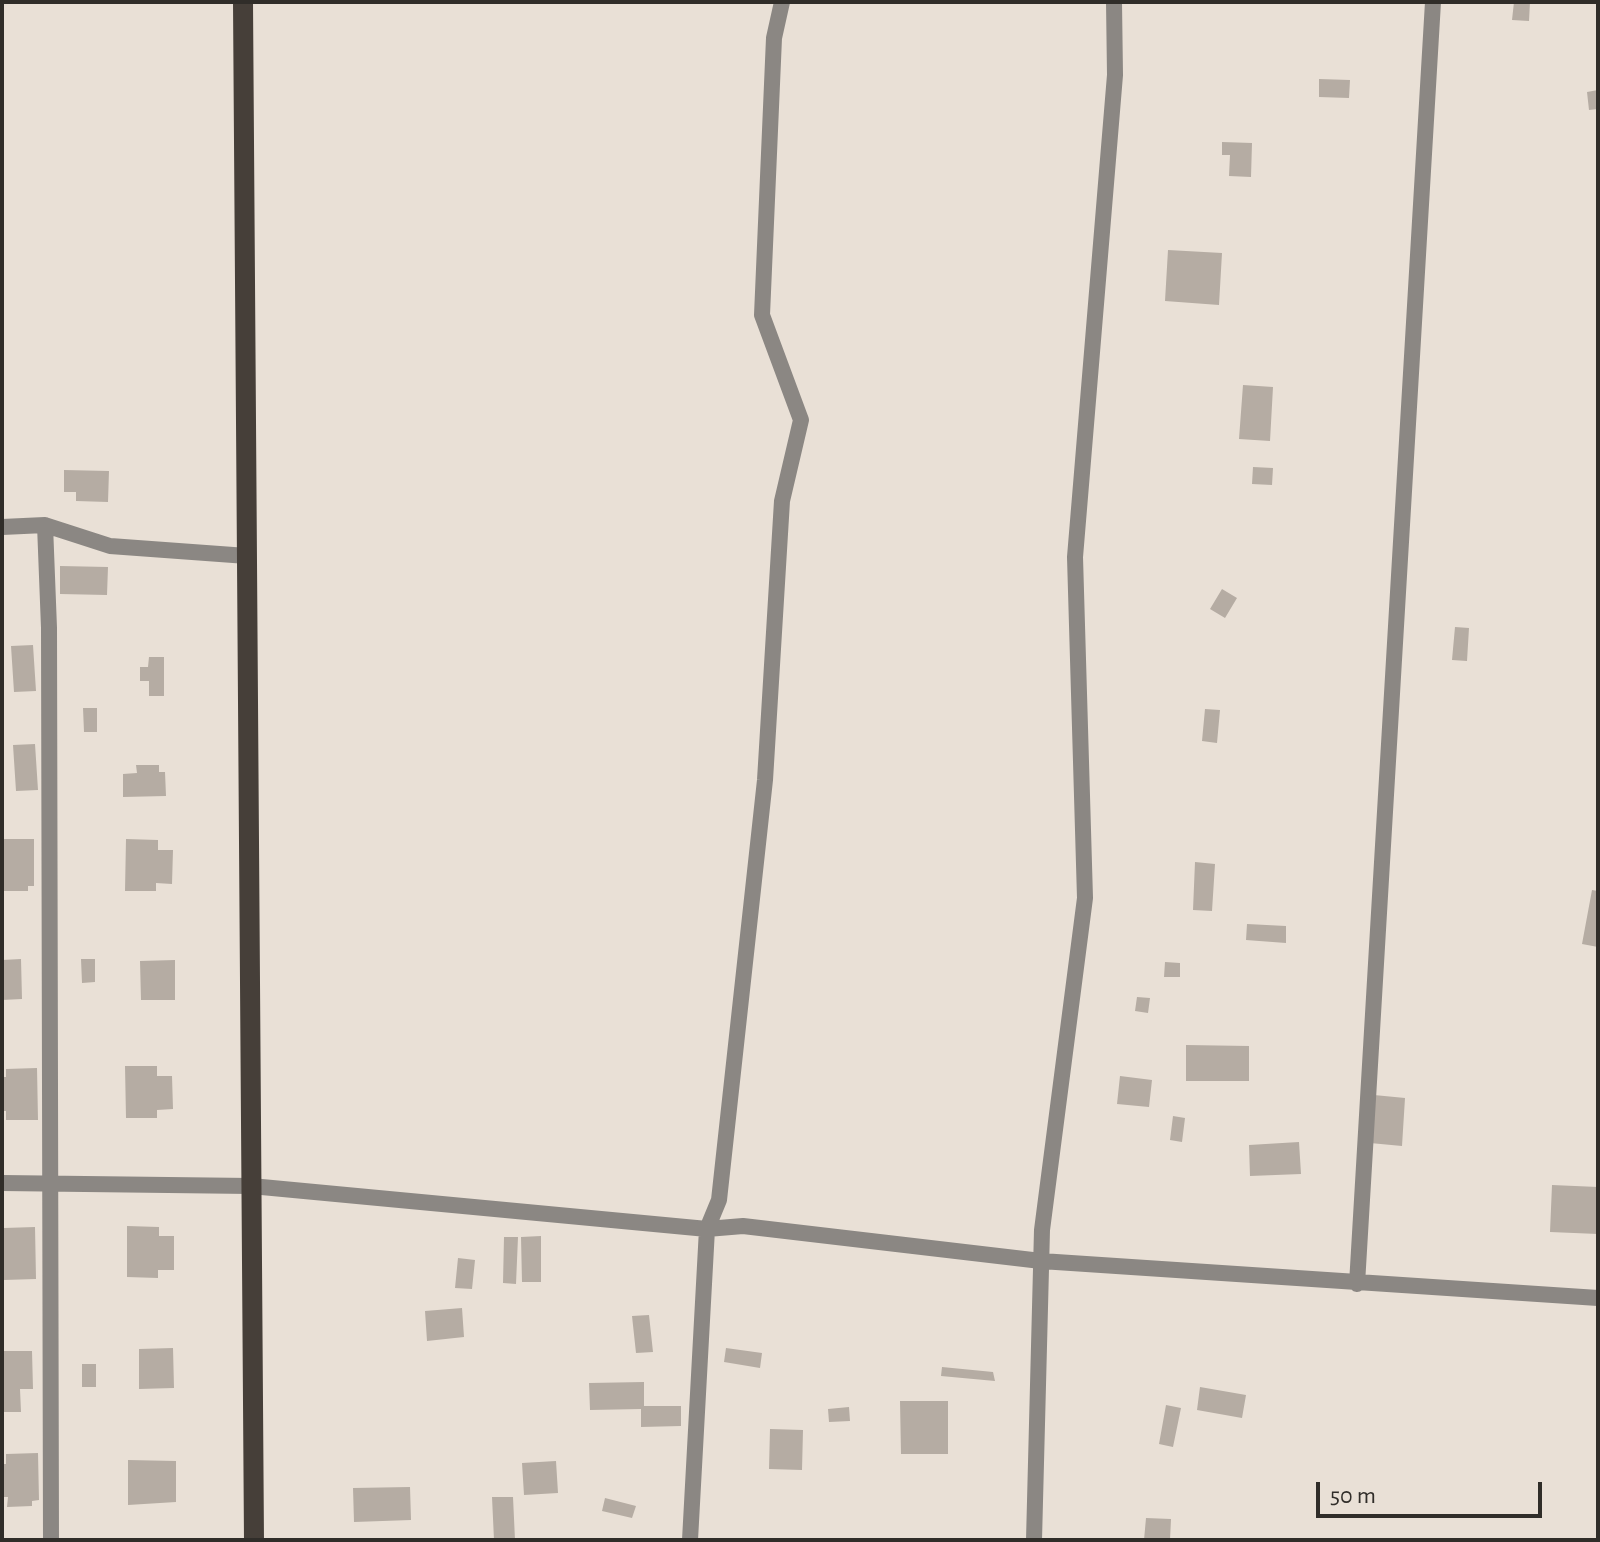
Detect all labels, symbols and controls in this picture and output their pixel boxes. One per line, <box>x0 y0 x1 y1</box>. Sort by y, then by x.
scale bar <box>1320 1466 1546 1516</box>
text: 50 m <box>1330 1484 1376 1508</box>

